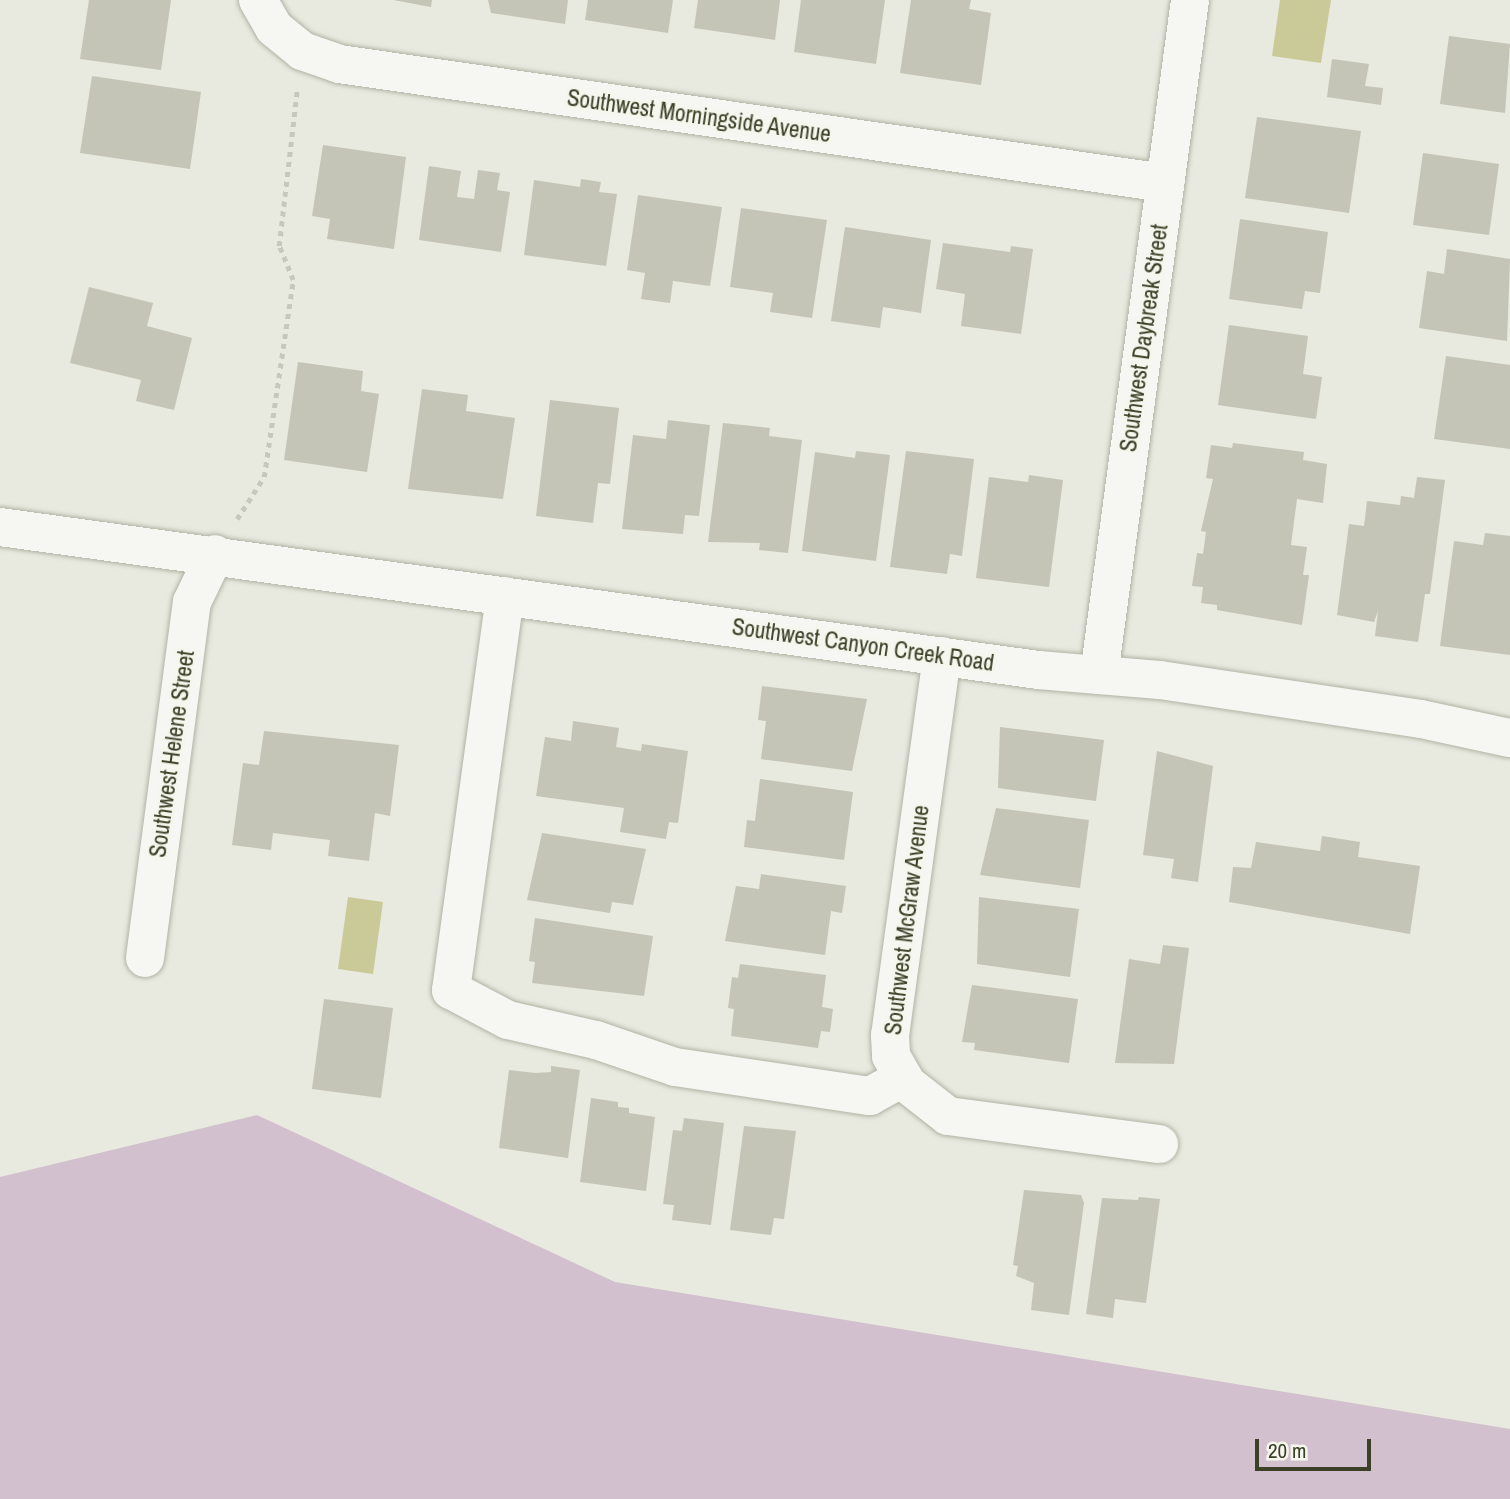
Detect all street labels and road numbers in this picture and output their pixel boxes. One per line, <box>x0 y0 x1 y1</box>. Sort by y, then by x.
street label: Southwest Morningside Avenue <box>565 84 833 148</box>
street label: Southwest Daybreak Street <box>1114 222 1174 454</box>
street label: Southwest Canyon Creek Road <box>730 613 996 677</box>
street label: Southwest Helene Street <box>144 649 200 859</box>
street label: Southwest McGraw Avenue <box>879 803 935 1037</box>

